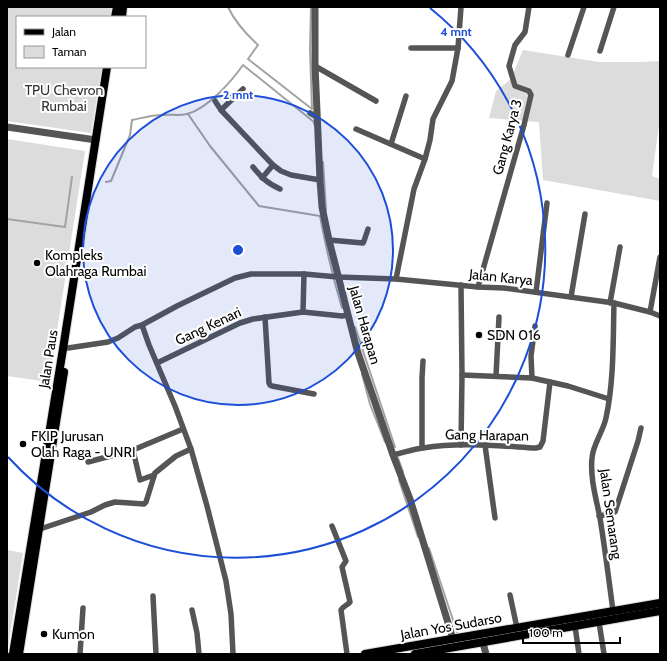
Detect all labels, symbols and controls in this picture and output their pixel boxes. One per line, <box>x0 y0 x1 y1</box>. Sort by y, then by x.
legend <box>16 16 146 68</box>
text: Jalan <box>51 24 76 39</box>
text: 4 mnt <box>440 24 472 39</box>
text: Taman <box>52 44 87 59</box>
park label: TPU Chevron Rumbai <box>25 81 104 115</box>
text: 2 mnt <box>223 87 253 102</box>
street label: Gang Karya 3 <box>488 97 526 177</box>
centre of rings <box>231 243 245 257</box>
place label: Kompleks Olahraga Rumbai <box>45 246 147 280</box>
marker: Kompleks Olahraga Rumbai <box>32 258 42 268</box>
street label: Jalan Karya <box>467 265 534 289</box>
street label: Jalan Harapan <box>345 283 385 367</box>
street label: Gang Kenari <box>172 303 244 349</box>
place label: SDN 016 <box>487 326 541 344</box>
street label: Jalan Paus <box>34 328 62 390</box>
marker: SDN 016 <box>474 330 484 340</box>
street label: Gang Harapan <box>445 425 529 445</box>
place label: FKIP Jurusan Olah Raga - UNRI <box>31 427 135 461</box>
marker: FKIP Jurusan Olah Raga - UNRI <box>18 439 28 449</box>
street label: Jalan Semarang <box>596 467 626 561</box>
street label: Jalan Yos Sudarso <box>398 608 503 644</box>
scale bar <box>523 619 620 645</box>
place label: Kumon <box>52 625 95 643</box>
text: 100 m <box>529 625 563 640</box>
marker: Kumon <box>39 629 49 639</box>

